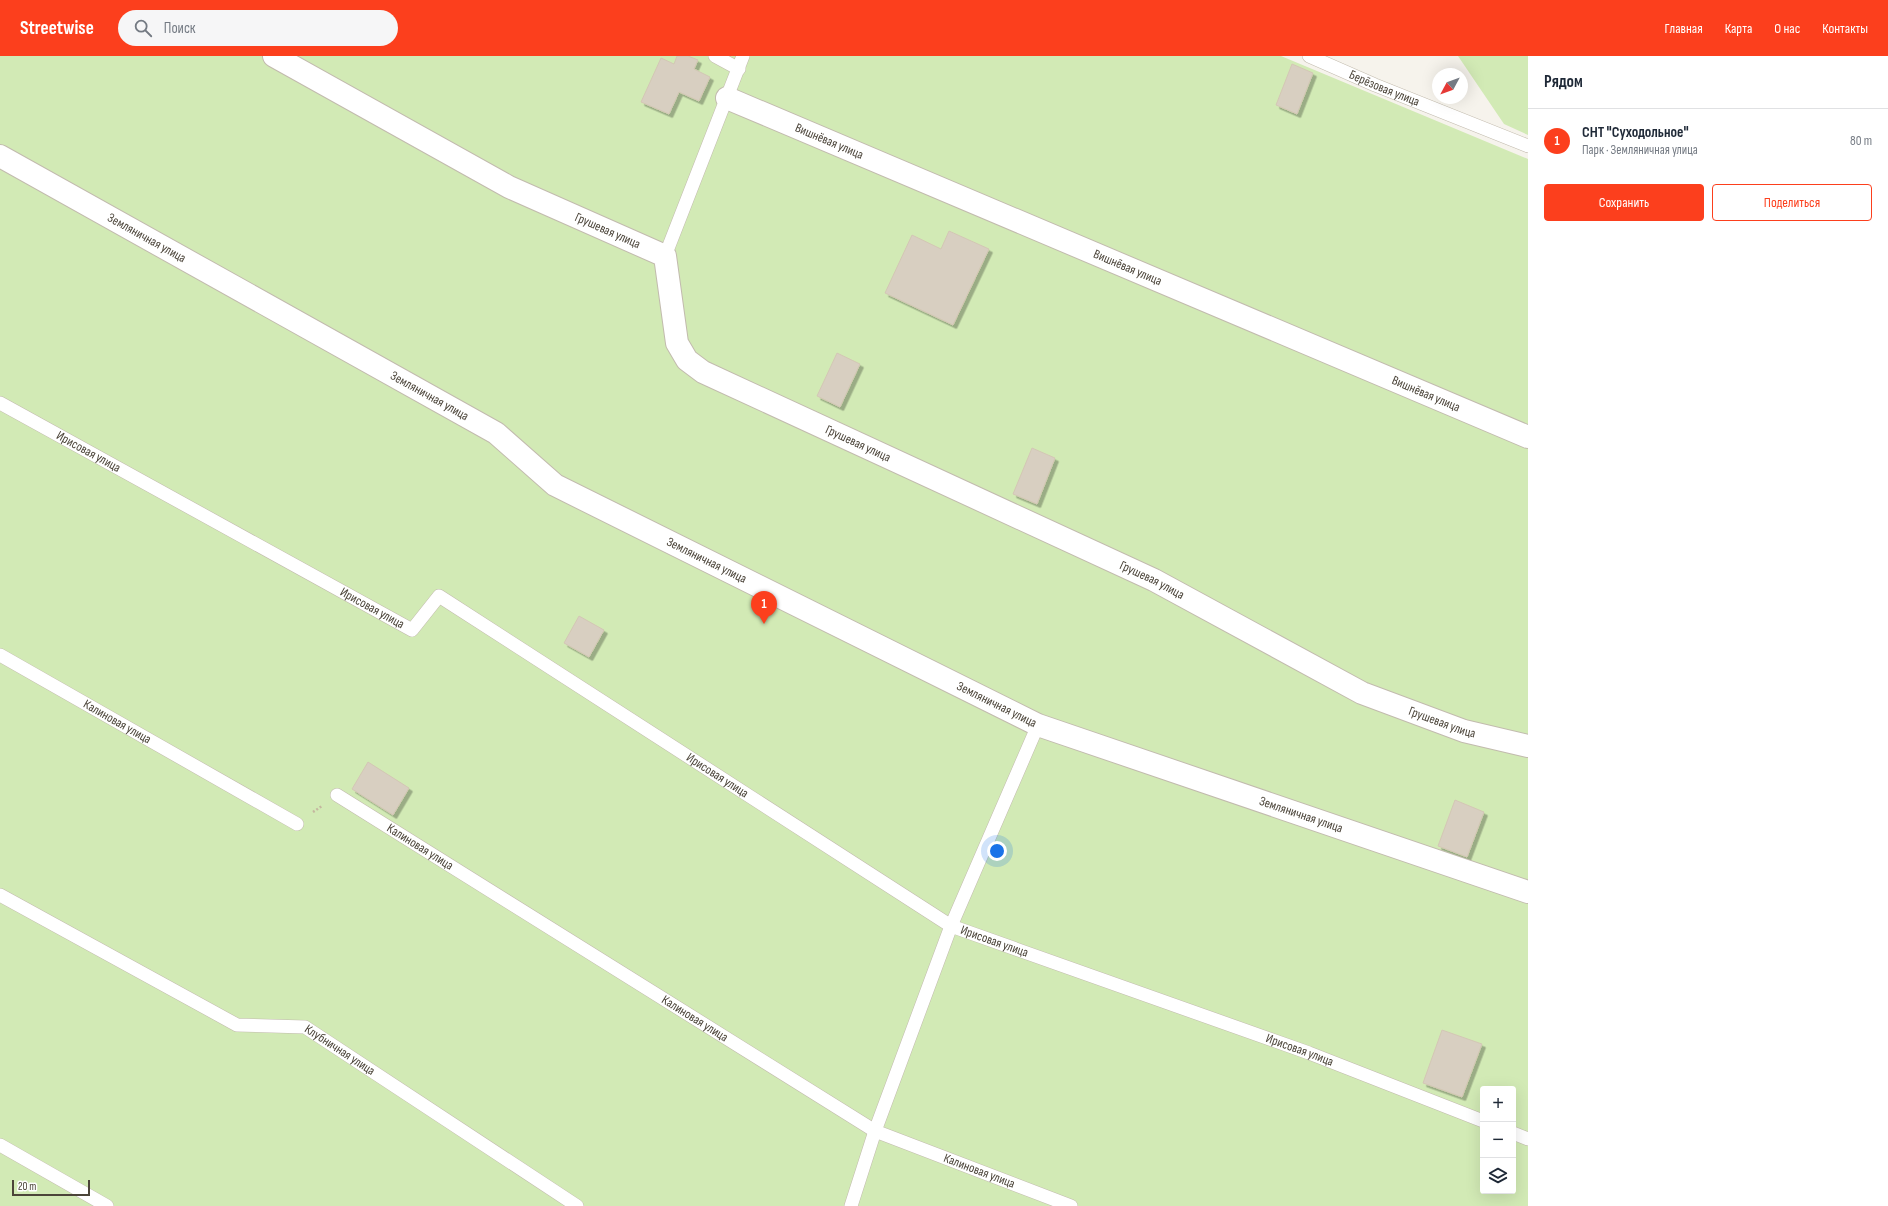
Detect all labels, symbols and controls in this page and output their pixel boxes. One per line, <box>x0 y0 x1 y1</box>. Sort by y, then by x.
search box <box>118 10 398 46</box>
text: Streetwise <box>20 17 94 40</box>
icon: search <box>132 17 154 39</box>
text: Поиск <box>164 19 195 38</box>
text: Главная <box>1665 20 1703 37</box>
text: Карта <box>1725 20 1752 37</box>
text: О нас <box>1774 20 1800 37</box>
text: Контакты <box>1822 20 1868 37</box>
street label: Берёзовая улица <box>1347 67 1422 110</box>
north arrow <box>1432 68 1468 104</box>
text: Рядом <box>1544 72 1583 92</box>
street label: Вишнёвая улица <box>793 120 866 163</box>
text: СНТ "Суходольное" <box>1582 123 1689 142</box>
text: 1 <box>1554 133 1560 149</box>
text: 80 m <box>1850 133 1872 149</box>
text: Парк · Земляничная улица <box>1582 142 1698 158</box>
button: Сохранить <box>1544 184 1704 221</box>
button: Поделиться <box>1712 184 1872 221</box>
street label: Грушевая улица <box>572 209 643 252</box>
street label: Земляничная улица <box>105 210 189 266</box>
street label: Вишнёвая улица <box>1091 246 1164 289</box>
street label: Земляничная улица <box>388 368 472 424</box>
street label: Вишнёвая улица <box>1389 372 1463 415</box>
street label: Грушевая улица <box>823 422 893 465</box>
street label: Ирисовая улица <box>54 428 123 476</box>
street label: Земляничная улица <box>664 534 749 587</box>
street label: Грушевая улица <box>1117 557 1187 603</box>
street label: Ирисовая улица <box>337 584 407 632</box>
pin: 1 <box>751 591 777 624</box>
street label: Земляничная улица <box>954 678 1039 731</box>
street label: Калиновая улица <box>81 696 154 747</box>
street label: Грушевая улица <box>1406 703 1477 741</box>
street label: Ирисовая улица <box>683 749 752 801</box>
street label: Земляничная улица <box>1257 793 1345 836</box>
street label: Калиновая улица <box>384 820 456 874</box>
your location <box>987 841 1007 861</box>
street label: Ирисовая улица <box>958 922 1030 961</box>
street label: Калиновая улица <box>659 992 731 1045</box>
street label: Клубничная улица <box>302 1021 378 1079</box>
street label: Ирисовая улица <box>1264 1030 1336 1070</box>
map controls <box>1480 1086 1516 1194</box>
button: + <box>1480 1086 1516 1122</box>
button: − <box>1480 1122 1516 1158</box>
street label: Калиновая улица <box>941 1150 1017 1192</box>
button: layers <box>1480 1158 1516 1194</box>
scale bar <box>12 1178 90 1197</box>
text: 20 m <box>18 1180 36 1193</box>

